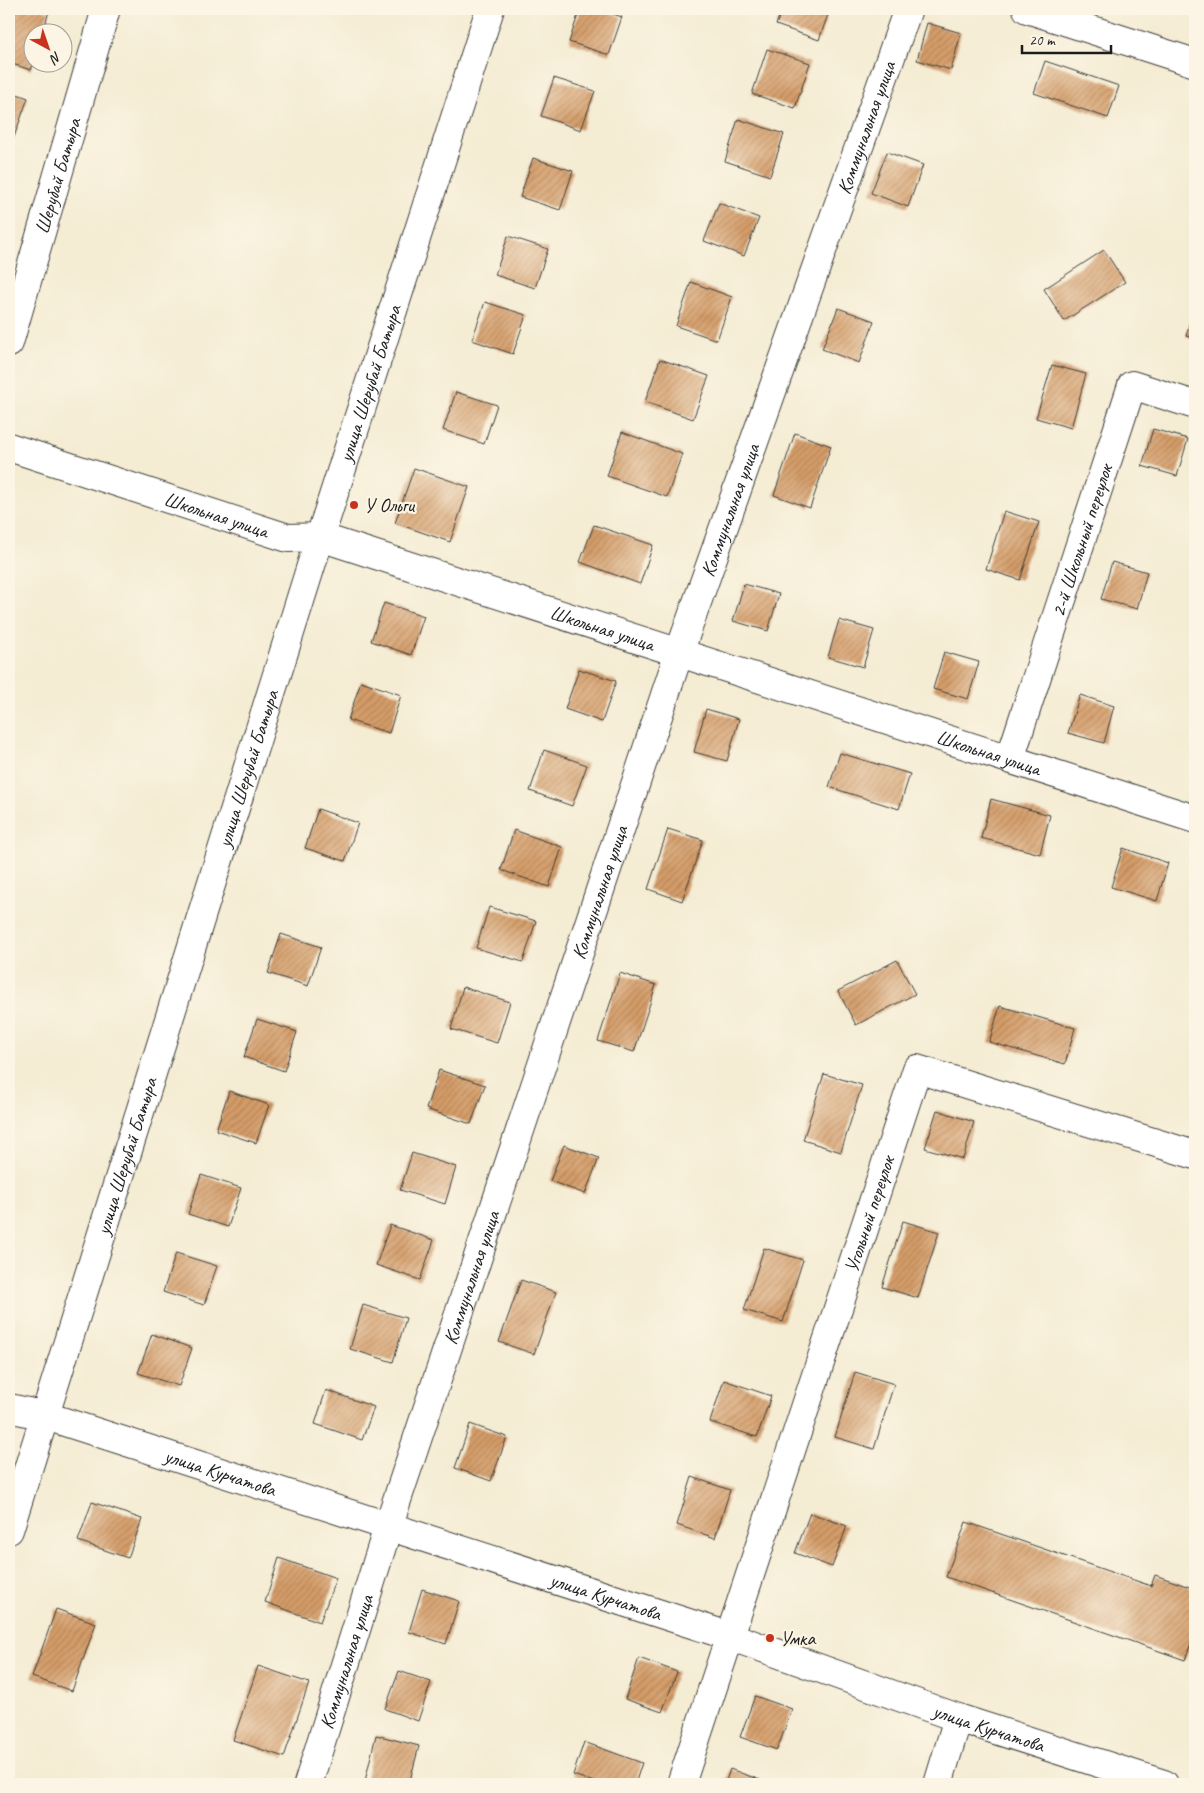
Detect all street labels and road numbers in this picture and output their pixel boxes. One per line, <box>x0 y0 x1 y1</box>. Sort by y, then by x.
street label: Коммунальная улица <box>831 56 902 197</box>
street label: Шерубай Батыра <box>29 114 87 237</box>
street label: улица Шерубай Батыра <box>333 301 407 466</box>
street label: Коммунальная улица <box>695 439 766 580</box>
street label: 2-й Школьный переулок <box>1045 460 1119 620</box>
street label: Школьная улица <box>161 486 273 544</box>
street label: Школьная улица <box>547 600 659 657</box>
street label: улица Шерубай Батыра <box>211 686 285 851</box>
street label: Школьная улица <box>933 725 1045 782</box>
street label: Коммунальная улица <box>566 821 634 962</box>
street label: улица Шерубай Батыра <box>90 1073 163 1239</box>
street label: Угольный переулок <box>839 1152 901 1276</box>
street label: Коммунальная улица <box>438 1206 506 1348</box>
street label: улица Курчатова <box>161 1443 280 1503</box>
street label: улица Курчатова <box>546 1567 666 1627</box>
street label: Коммунальная улица <box>314 1590 380 1732</box>
street label: улица Курчатова <box>929 1698 1049 1758</box>

